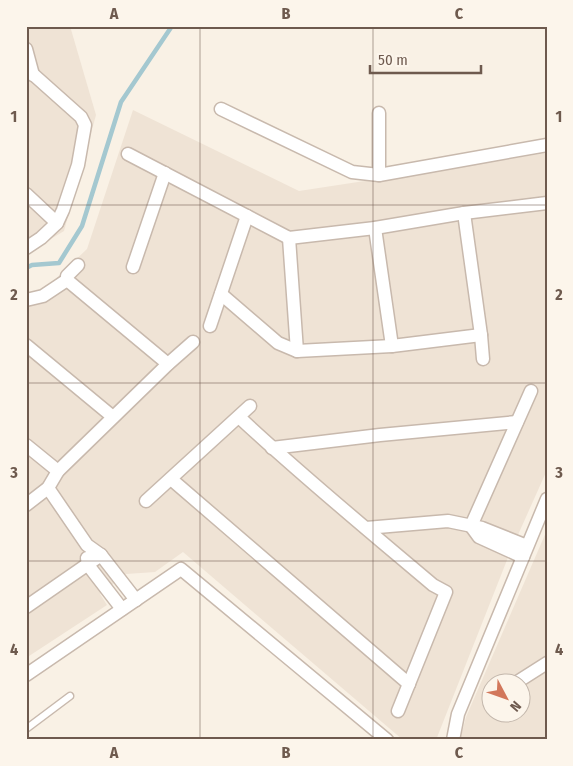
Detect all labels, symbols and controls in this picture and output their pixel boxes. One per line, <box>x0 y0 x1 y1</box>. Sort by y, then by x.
text: A <box>109 4 119 23</box>
text: B <box>282 4 291 23</box>
text: C <box>455 4 464 23</box>
scale bar <box>370 42 482 74</box>
text: 50 m <box>378 51 408 69</box>
text: 1 <box>11 107 17 126</box>
text: 1 <box>556 107 562 126</box>
text: 2 <box>9 285 18 304</box>
text: 2 <box>554 285 563 304</box>
text: 3 <box>9 463 18 482</box>
text: 3 <box>554 463 563 482</box>
text: 4 <box>10 640 18 659</box>
text: 4 <box>555 640 563 659</box>
north arrow <box>480 674 530 724</box>
text: N <box>506 697 525 715</box>
text: A <box>109 743 119 762</box>
text: B <box>282 743 291 762</box>
text: C <box>455 743 464 762</box>

